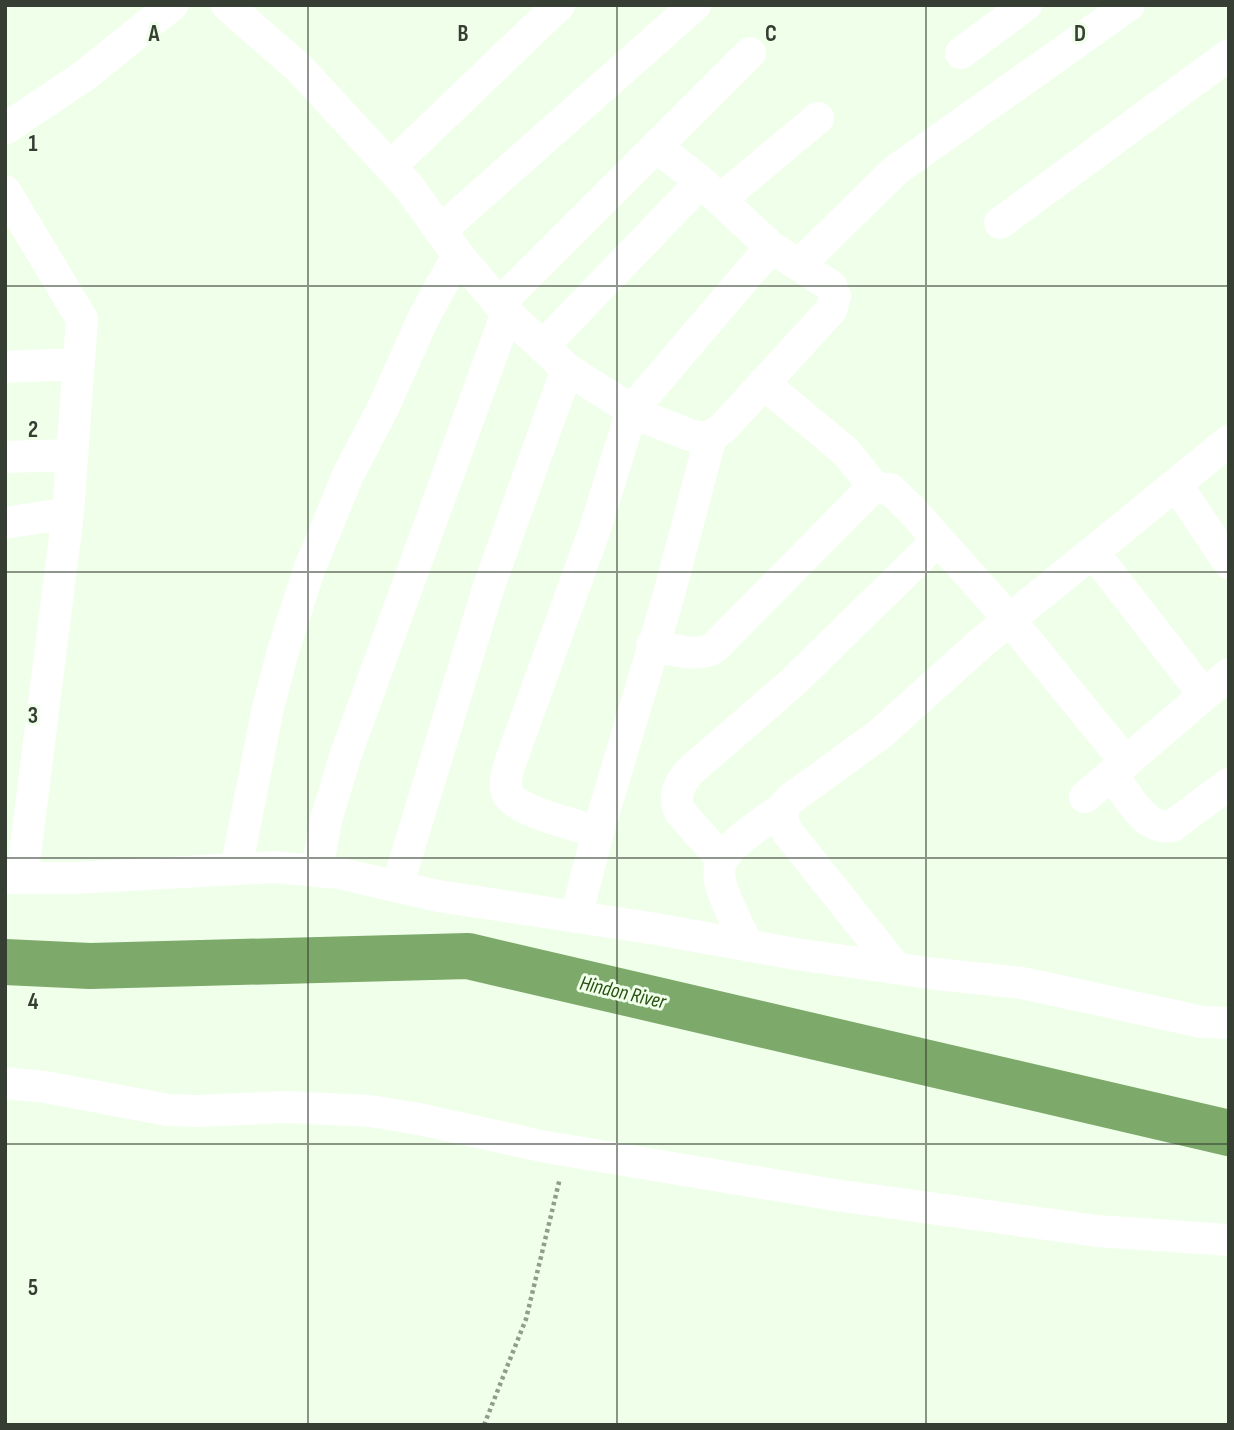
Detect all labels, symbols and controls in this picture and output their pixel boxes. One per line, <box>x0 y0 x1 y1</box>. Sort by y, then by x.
text: A <box>148 20 161 48</box>
text: B <box>458 20 469 48</box>
text: C <box>765 20 777 48</box>
text: D <box>1074 20 1086 48</box>
text: 1 <box>28 130 38 158</box>
text: 2 <box>28 416 38 444</box>
text: 3 <box>28 702 38 730</box>
water label: Hindon River <box>577 970 669 1015</box>
text: 4 <box>28 988 39 1016</box>
text: 5 <box>28 1274 38 1302</box>

